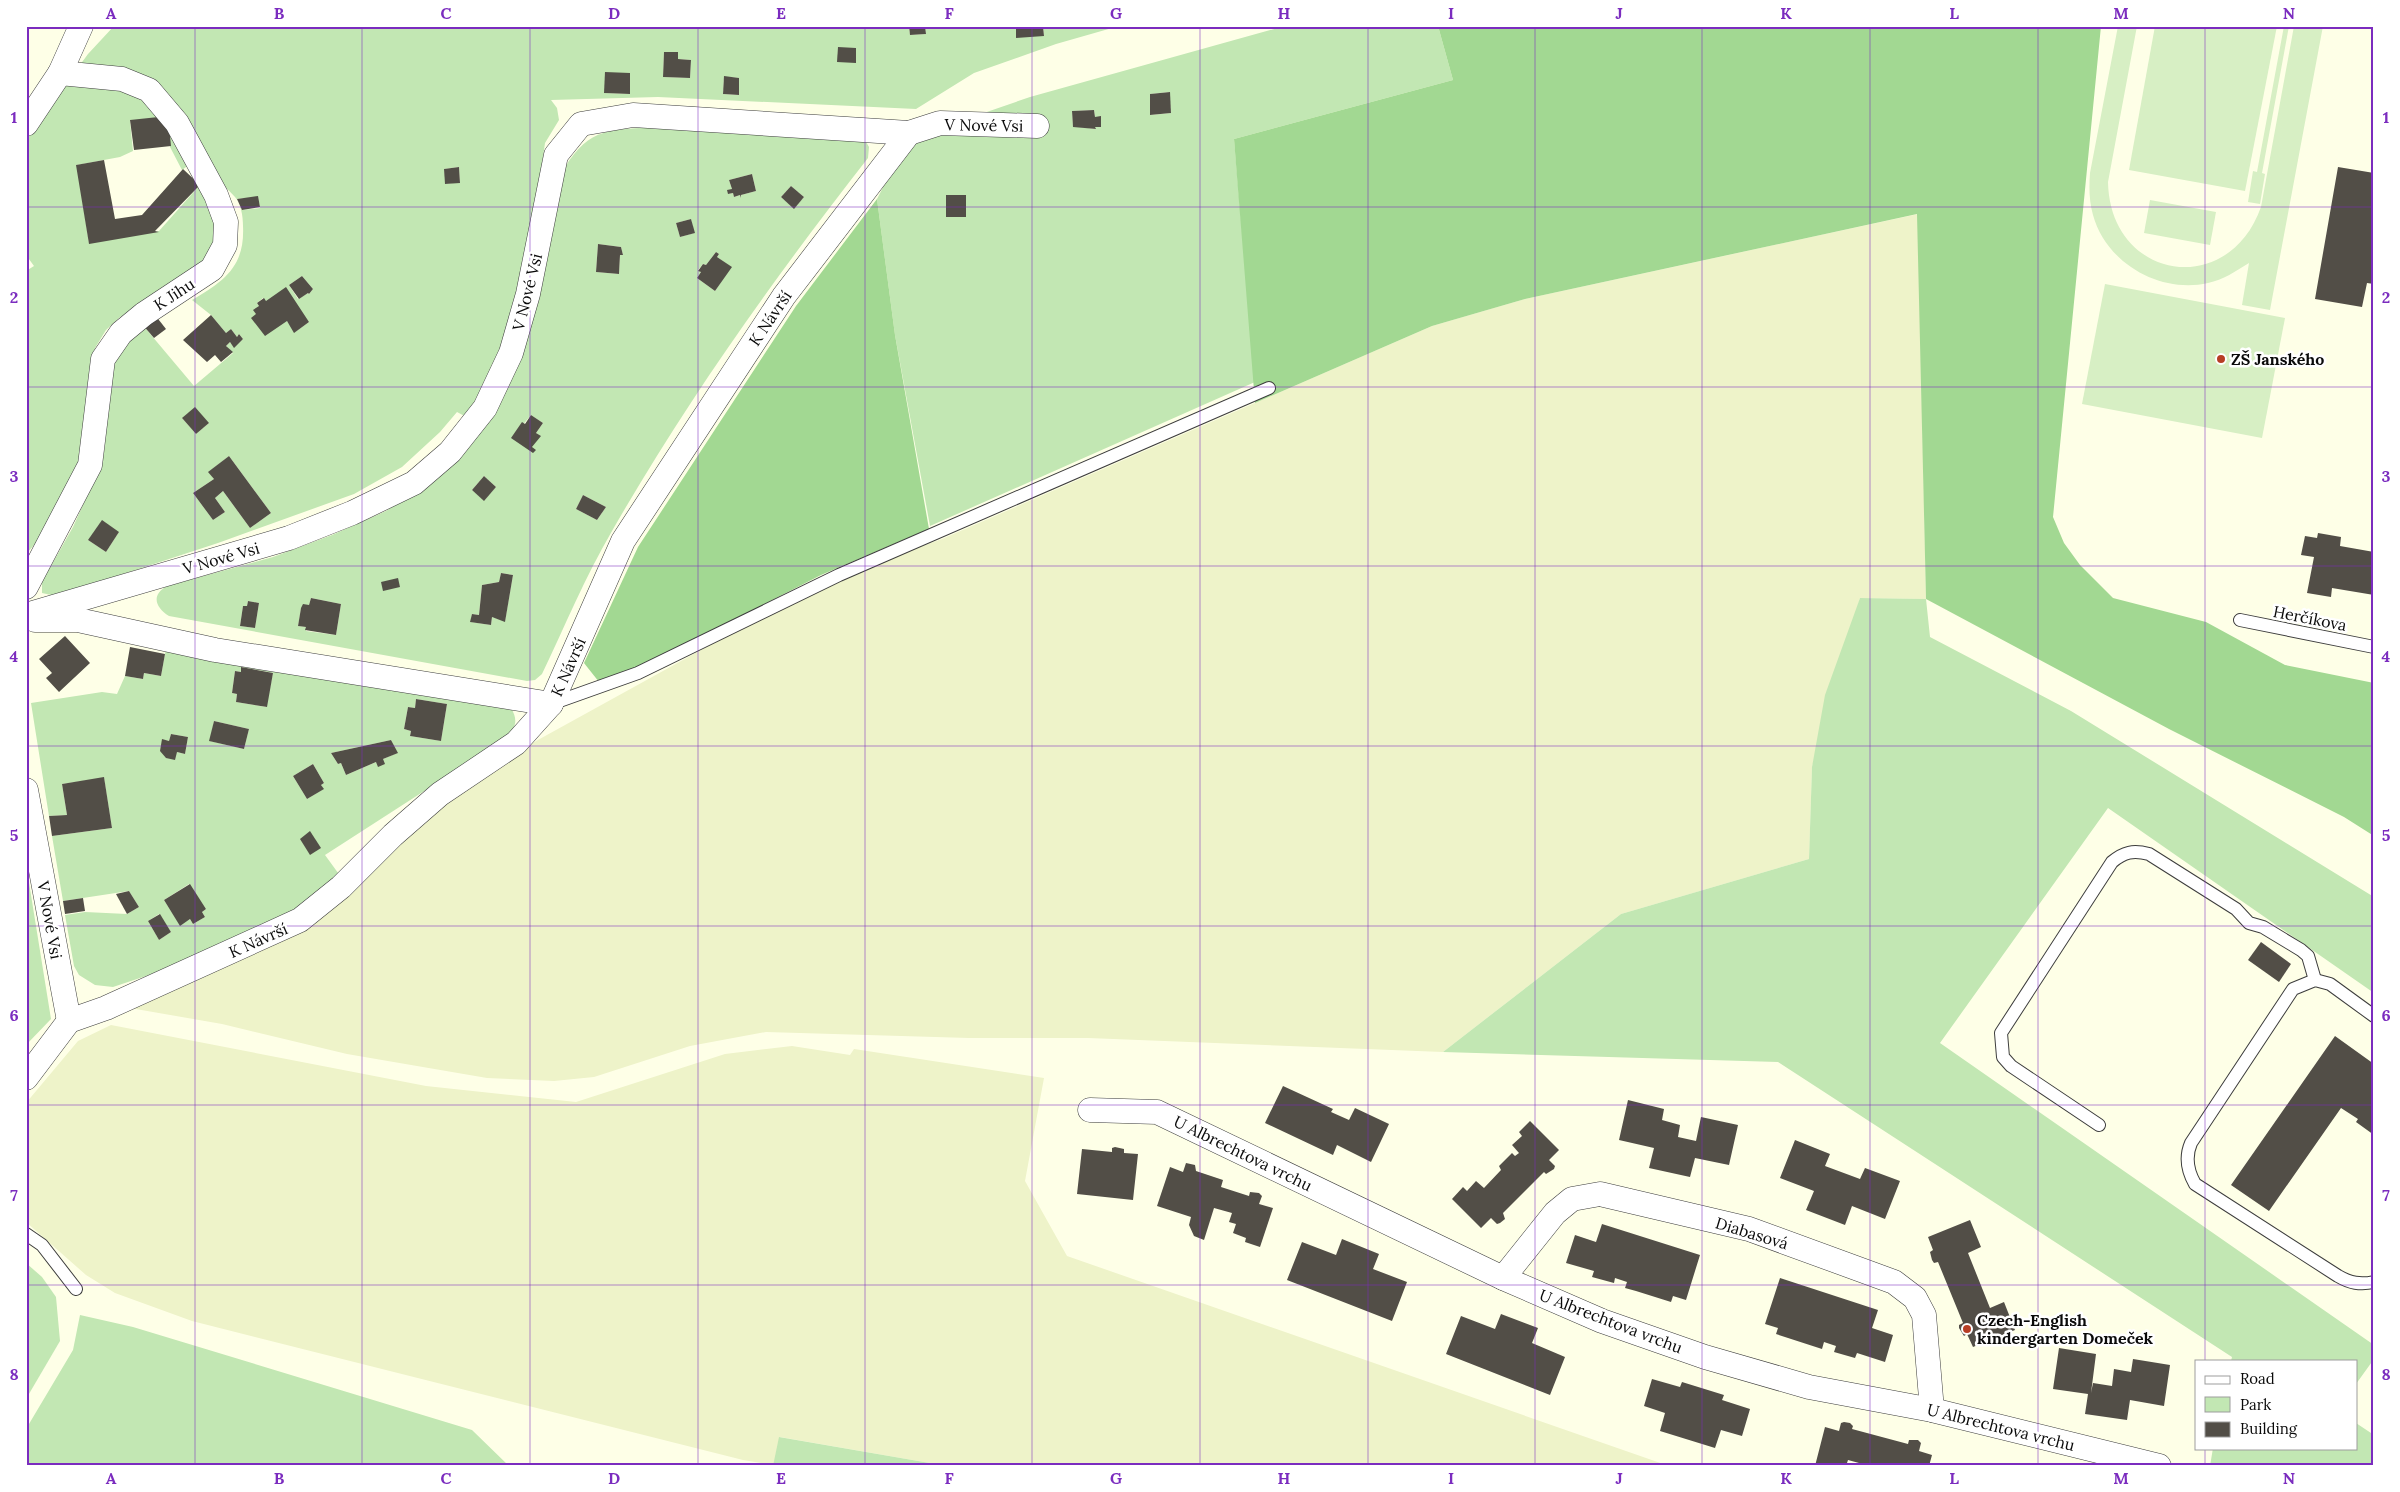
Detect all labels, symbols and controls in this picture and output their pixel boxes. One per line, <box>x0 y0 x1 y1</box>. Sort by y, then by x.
text: A <box>106 3 117 23</box>
text: B <box>274 3 285 23</box>
text: C <box>440 3 452 23</box>
text: D <box>608 3 620 23</box>
text: E <box>776 3 786 23</box>
text: F <box>944 3 954 23</box>
text: G <box>1110 3 1122 23</box>
text: H <box>1278 3 1291 23</box>
text: I <box>1448 3 1454 23</box>
text: J <box>1615 3 1623 23</box>
text: K <box>1780 3 1792 23</box>
text: L <box>1949 3 1959 23</box>
text: M <box>2113 3 2129 23</box>
text: N <box>2283 3 2295 23</box>
text: 1 <box>11 107 17 127</box>
text: 1 <box>2383 107 2389 127</box>
street label: V Nové Vsi <box>943 114 1024 136</box>
street label: V Nové Vsi <box>508 251 546 334</box>
street label: K Jihu <box>150 273 199 315</box>
text: 2 <box>10 287 18 307</box>
street label: K Návrší <box>744 287 796 349</box>
text: 2 <box>2382 287 2390 307</box>
place label: ZŠ Janského <box>2231 349 2324 369</box>
marker: ZŠ Janského <box>2215 353 2227 365</box>
text: 3 <box>10 466 19 486</box>
text: 3 <box>2382 466 2391 486</box>
street label: V Nové Vsi <box>179 538 262 579</box>
street label: Herčíkova <box>2271 601 2349 635</box>
street label: K Návrší <box>546 635 590 699</box>
text: 4 <box>10 646 19 666</box>
text: 4 <box>2382 646 2391 666</box>
text: 5 <box>10 825 19 845</box>
text: 5 <box>2382 825 2391 845</box>
street label: V Nové Vsi <box>33 879 67 961</box>
street label: K Návrší <box>226 918 290 962</box>
text: 6 <box>9 1005 19 1025</box>
text: 6 <box>2381 1005 2391 1025</box>
street label: U Albrechtova vrchu <box>1170 1111 1316 1195</box>
text: 7 <box>10 1185 18 1205</box>
text: 7 <box>2382 1185 2390 1205</box>
street label: Diabasová <box>1713 1212 1791 1254</box>
street label: U Albrechtova vrchu <box>1537 1284 1686 1358</box>
place label: Czech-English kindergarten Domeček <box>1977 1310 2154 1348</box>
marker: Czech-English kindergarten Domeček <box>1961 1323 1973 1335</box>
legend <box>2195 1360 2358 1450</box>
text: 8 <box>9 1364 19 1384</box>
text: 8 <box>2381 1364 2391 1384</box>
text: Road <box>2240 1369 2275 1388</box>
text: Park <box>2240 1395 2271 1414</box>
street label: U Albrechtova vrchu <box>1925 1399 2077 1455</box>
text: Building <box>2240 1419 2298 1438</box>
text: A <box>106 1468 117 1488</box>
text: B <box>274 1468 285 1488</box>
text: C <box>440 1468 452 1488</box>
text: D <box>608 1468 620 1488</box>
text: E <box>776 1468 786 1488</box>
text: F <box>944 1468 954 1488</box>
text: G <box>1110 1468 1122 1488</box>
text: H <box>1278 1468 1291 1488</box>
text: I <box>1448 1468 1454 1488</box>
text: J <box>1615 1468 1623 1488</box>
text: K <box>1780 1468 1792 1488</box>
text: L <box>1949 1468 1959 1488</box>
text: M <box>2113 1468 2129 1488</box>
text: N <box>2283 1468 2295 1488</box>

